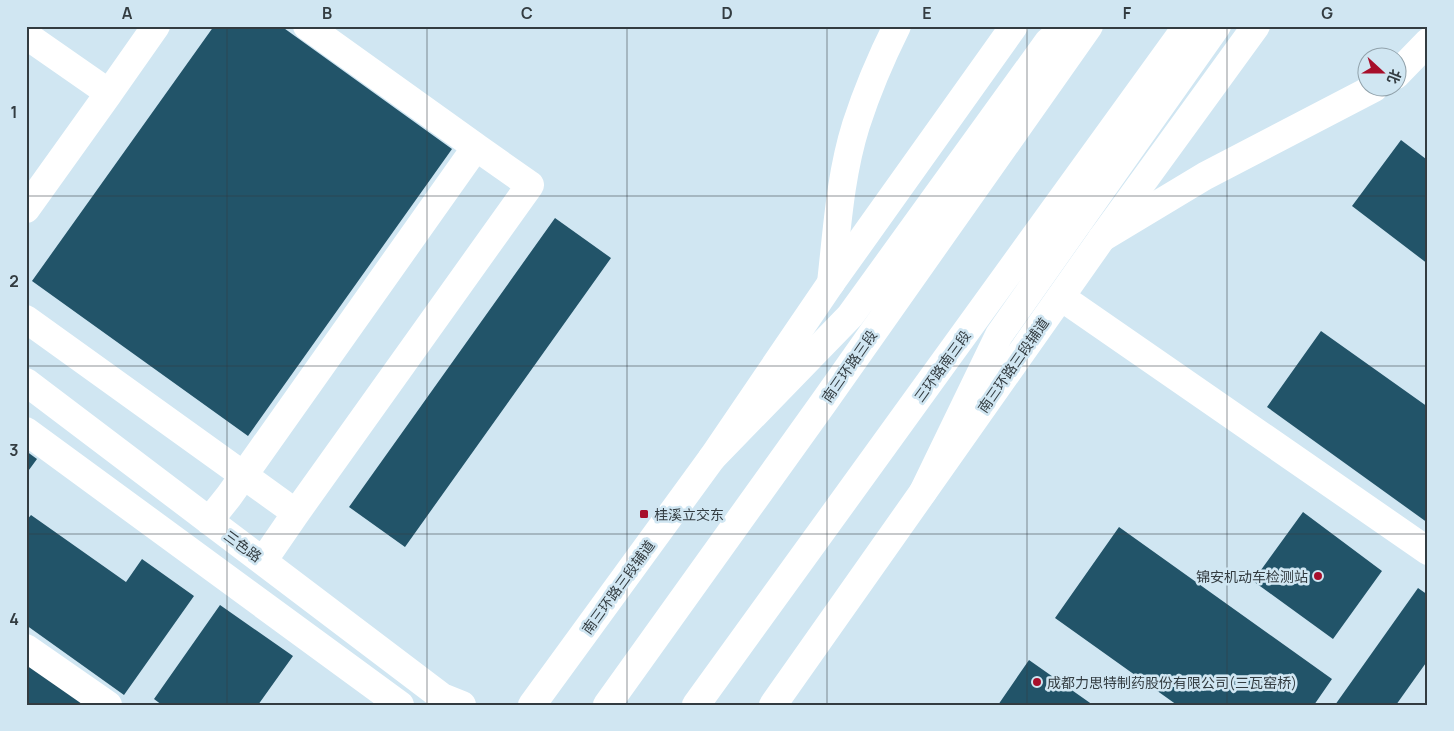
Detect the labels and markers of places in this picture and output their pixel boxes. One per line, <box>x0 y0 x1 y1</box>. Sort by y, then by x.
place label: 桂溪立交东 <box>654 505 724 524</box>
marker: 桂溪立交东 <box>638 508 650 520</box>
place label: 锦安机动车检测站 <box>1196 567 1308 586</box>
marker: 锦安机动车检测站 <box>1312 570 1324 582</box>
place label: 成都力思特制药股份有限公司(三瓦窑桥) <box>1047 673 1297 692</box>
marker: 成都力思特制药股份有限公司(三瓦窑桥) <box>1031 676 1043 688</box>

